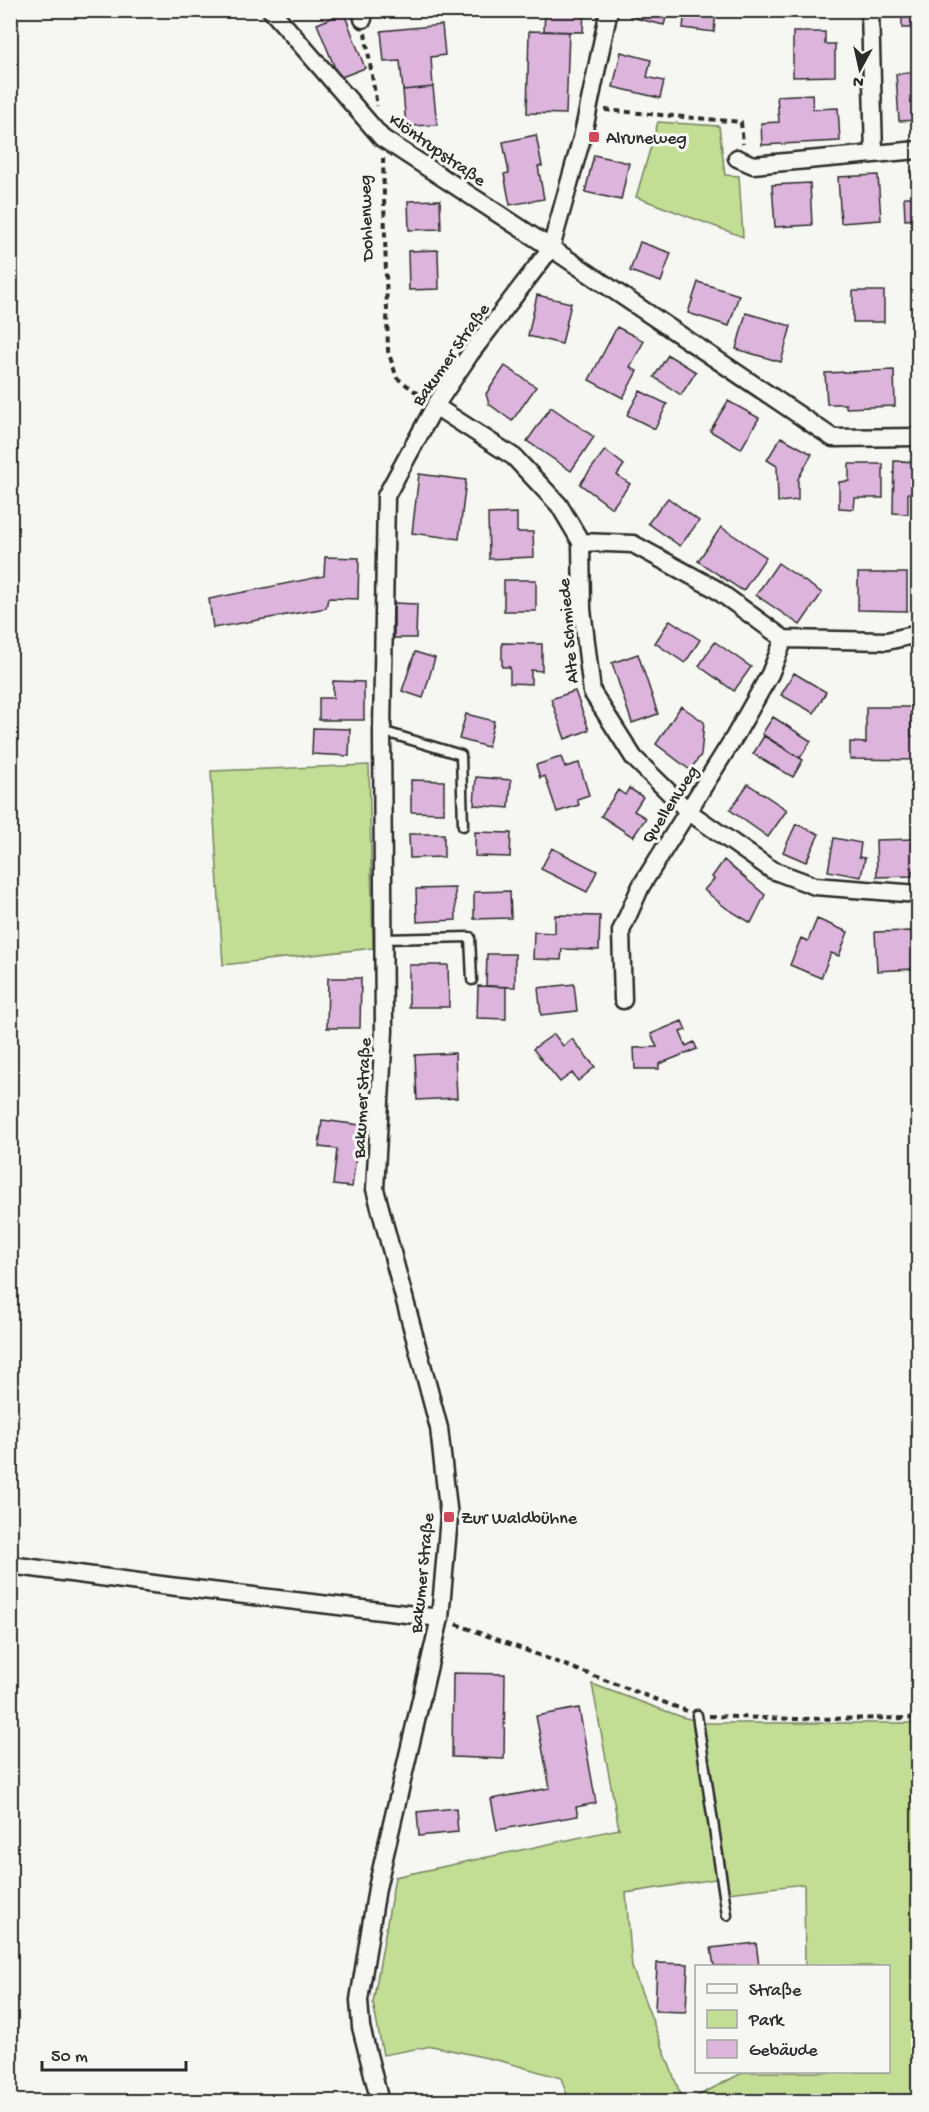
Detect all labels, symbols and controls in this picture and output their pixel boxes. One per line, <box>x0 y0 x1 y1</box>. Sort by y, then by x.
north arrow <box>830 39 890 99</box>
text: N <box>851 70 865 91</box>
street label: Klöntrupstraße <box>384 110 490 193</box>
place label: Alruneweg <box>606 129 687 150</box>
marker: Alruneweg <box>587 130 601 144</box>
street label: Dohlenweg <box>356 175 380 262</box>
street label: Bakumer Straße <box>408 299 496 412</box>
street label: Alte Schmiede <box>554 577 585 684</box>
street label: Quellenweg <box>638 762 704 848</box>
street label: Bakumer Straße <box>350 1037 377 1160</box>
place label: Zur Waldbühne <box>461 1509 578 1530</box>
marker: Zur Waldbühne <box>442 1510 456 1524</box>
street label: Bakumer Straße <box>407 1511 440 1635</box>
legend <box>695 1965 890 2073</box>
text: Straße <box>749 1981 802 2002</box>
text: Park <box>748 2011 785 2032</box>
scale bar <box>42 2034 186 2072</box>
text: Gebäude <box>749 2041 818 2062</box>
text: 50 m <box>51 2047 88 2068</box>

